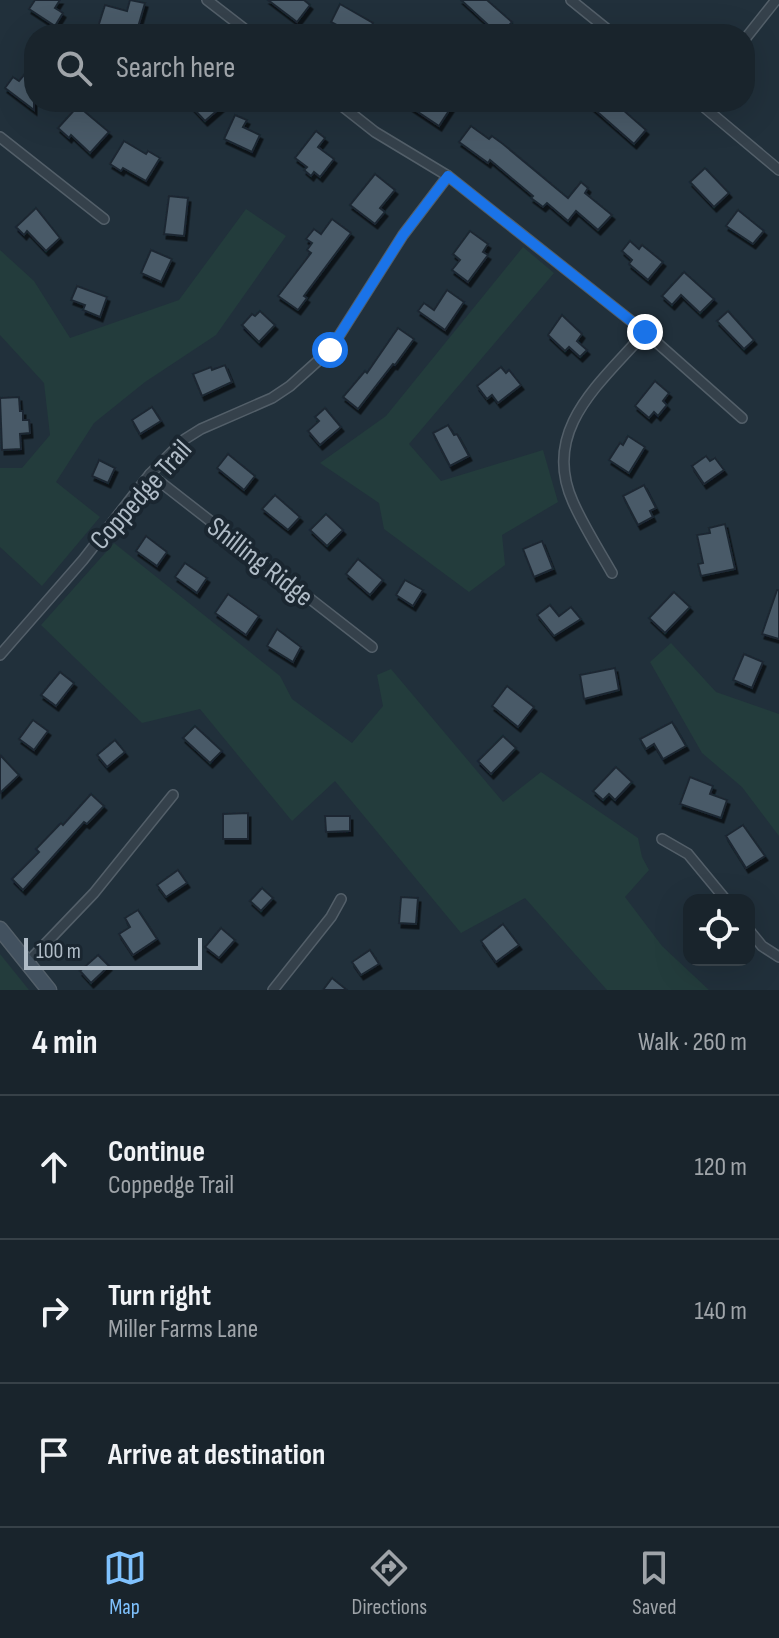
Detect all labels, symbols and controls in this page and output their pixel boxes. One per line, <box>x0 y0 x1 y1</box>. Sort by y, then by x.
search box <box>24 24 755 112</box>
icon: search <box>52 46 96 90</box>
text: Search here <box>116 50 235 86</box>
route end <box>627 314 663 350</box>
route start <box>312 332 348 368</box>
street label: Coppedge Trail <box>83 433 199 557</box>
street label: Shilling Ridge <box>201 511 320 614</box>
map controls <box>683 894 755 966</box>
button: locate <box>683 894 755 966</box>
scale bar <box>24 934 202 970</box>
text: 100 m <box>36 938 81 965</box>
text: 4 min <box>32 1022 98 1063</box>
text: Walk · 260 m <box>638 1027 747 1058</box>
text: Continue <box>108 1134 205 1170</box>
icon: ahead <box>32 1145 76 1189</box>
text: 120 m <box>694 1152 747 1183</box>
text: Coppedge Trail <box>108 1170 234 1201</box>
text: Turn right <box>108 1278 211 1314</box>
icon: right <box>32 1289 76 1333</box>
text: 140 m <box>695 1296 747 1327</box>
text: Miller Farms Lane <box>108 1314 258 1345</box>
icon: arrive <box>32 1433 76 1477</box>
text: Arrive at destination <box>108 1437 325 1473</box>
tab: Map <box>103 1546 147 1621</box>
tab: Directions <box>352 1546 427 1621</box>
tab: Saved <box>632 1546 676 1621</box>

